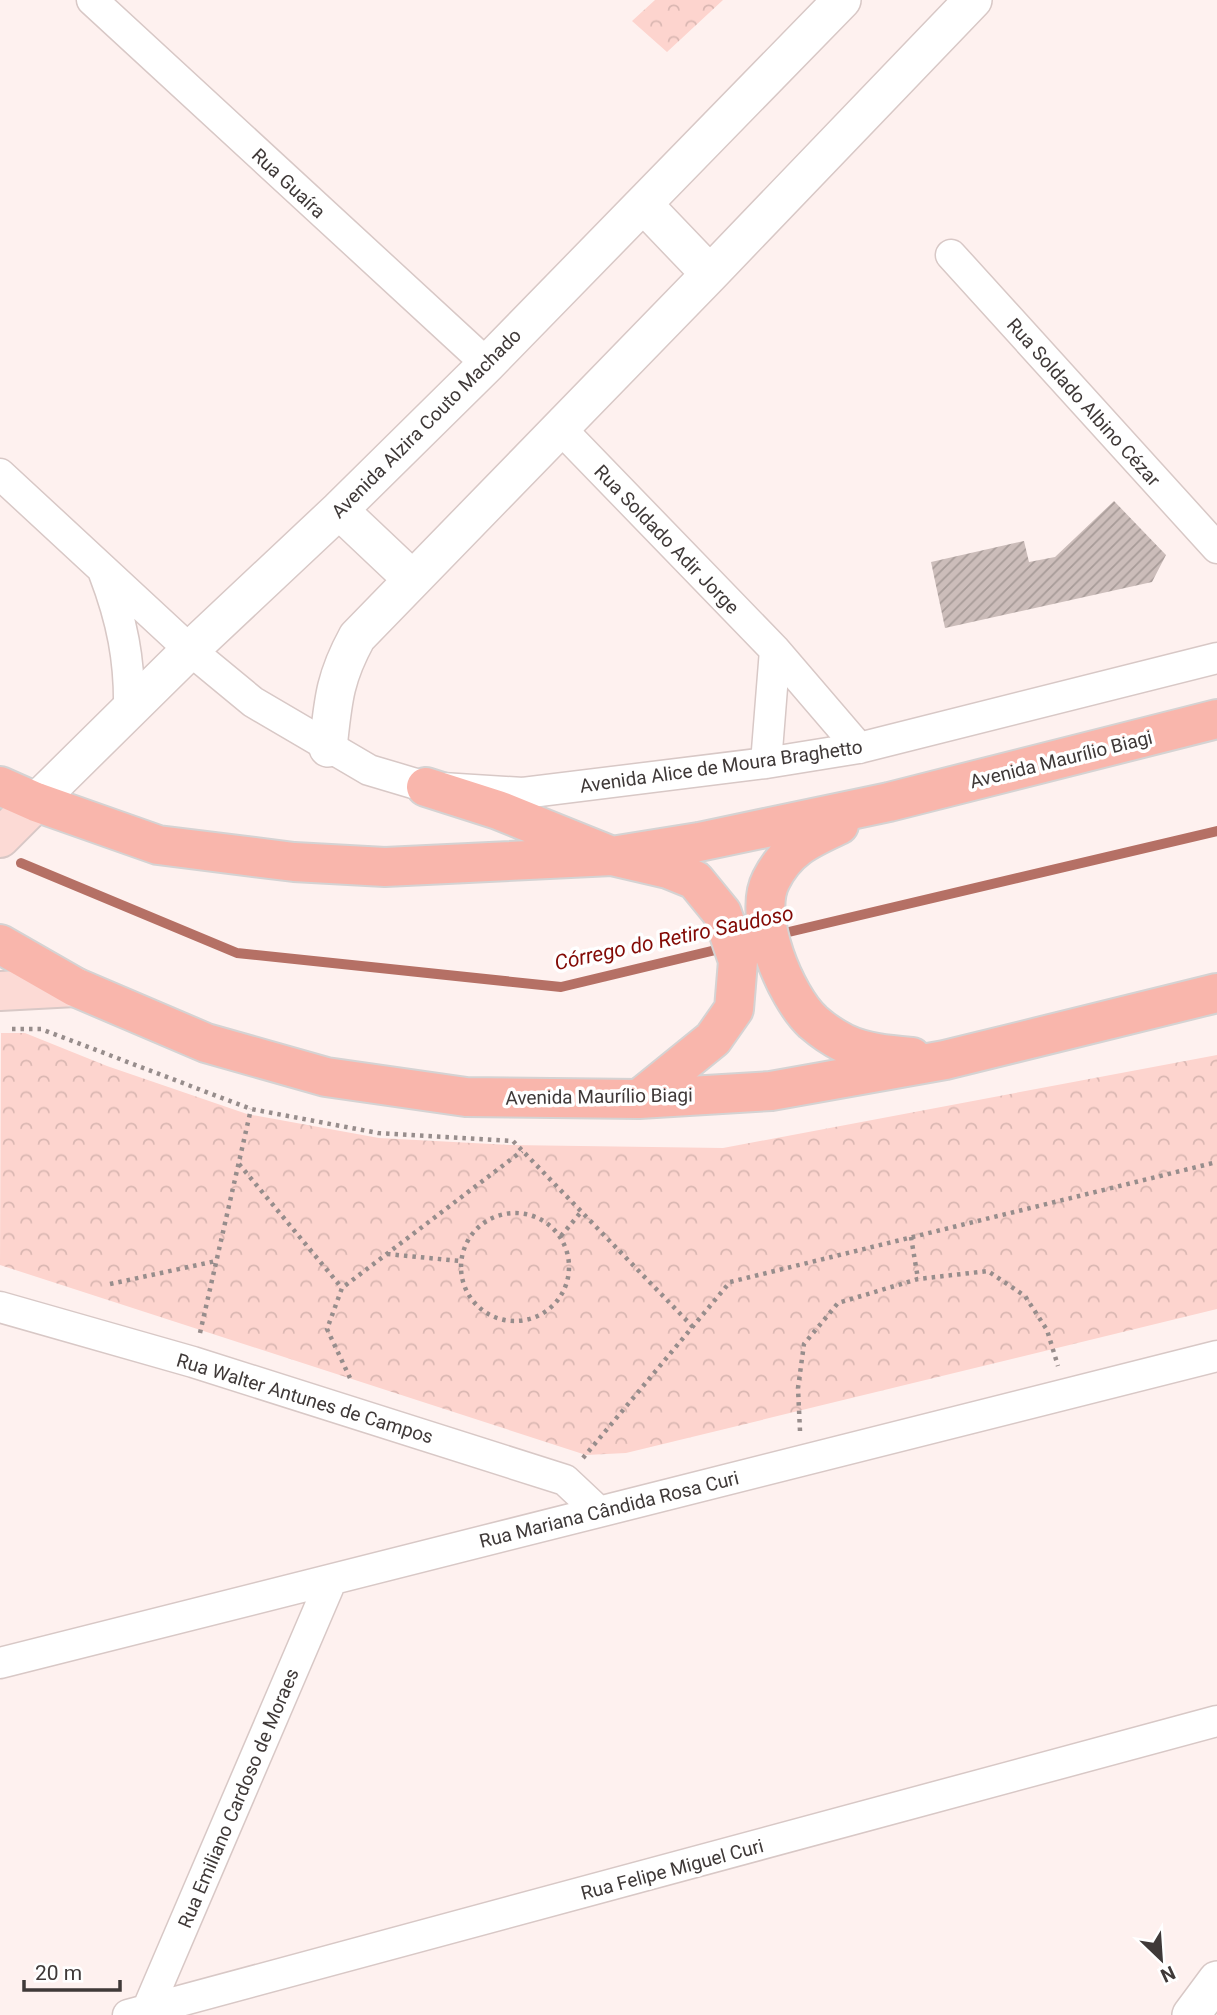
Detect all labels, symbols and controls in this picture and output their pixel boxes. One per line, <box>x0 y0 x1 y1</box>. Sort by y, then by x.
street label: Rua Guaíra <box>247 144 330 223</box>
street label: Rua Soldado Albino Cézar <box>1002 314 1166 492</box>
street label: Avenida Alzira Couto Machado <box>327 324 526 523</box>
street label: Rua Soldado Adir Jorge <box>589 460 744 619</box>
street label: Avenida Maurílio Biagi <box>967 726 1155 793</box>
street label: Avenida Alice de Moura Braghetto <box>578 735 864 798</box>
water label: Córrego do Retiro Saudoso <box>552 901 796 975</box>
street label: Avenida Maurílio Biagi <box>505 1083 693 1110</box>
street label: Rua Walter Antunes de Campos <box>174 1348 436 1449</box>
street label: Rua Mariana Cândida Rosa Curi <box>477 1466 741 1553</box>
street label: Rua Emiliano Cardoso de Moraes <box>173 1665 304 1932</box>
street label: Rua Felipe Miguel Curi <box>578 1834 766 1905</box>
north arrow <box>1126 1924 1196 1994</box>
scale bar <box>24 1948 121 1992</box>
text: 20 m <box>35 1961 82 1985</box>
text: N <box>1157 1961 1179 1987</box>

